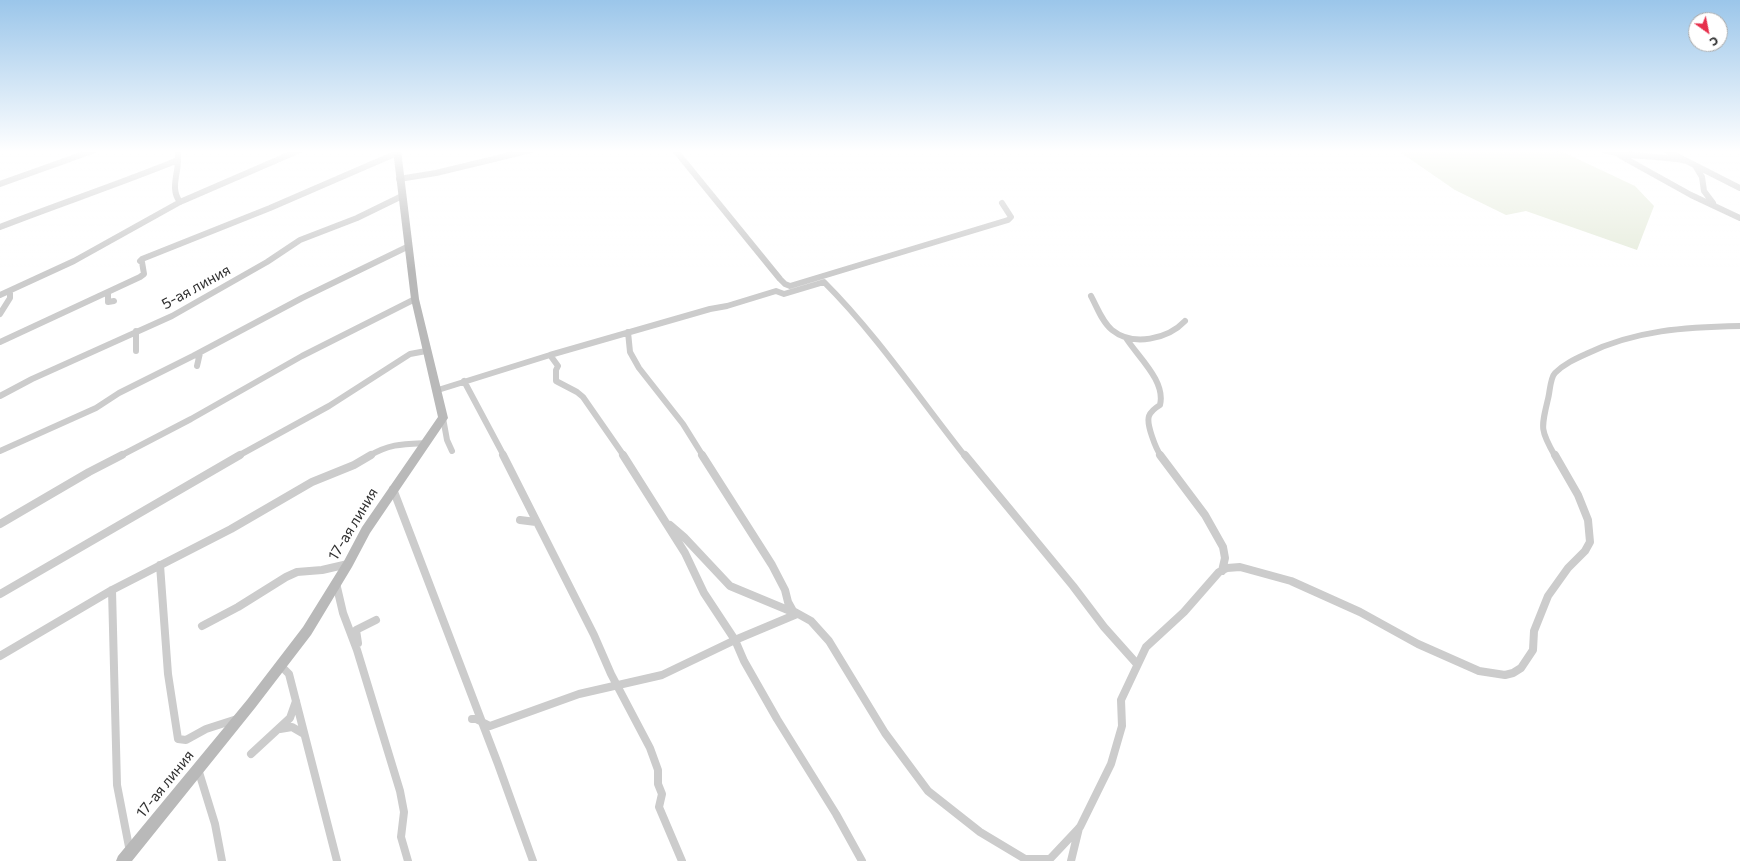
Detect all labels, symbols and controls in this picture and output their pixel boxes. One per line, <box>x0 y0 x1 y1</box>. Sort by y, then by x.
north arrow <box>1688 12 1728 52</box>
text: С <box>1708 34 1721 49</box>
street label: 5-ая линия <box>158 261 234 313</box>
street label: 17-ая линия <box>324 484 382 564</box>
street label: 17-ая линия <box>132 747 198 821</box>

